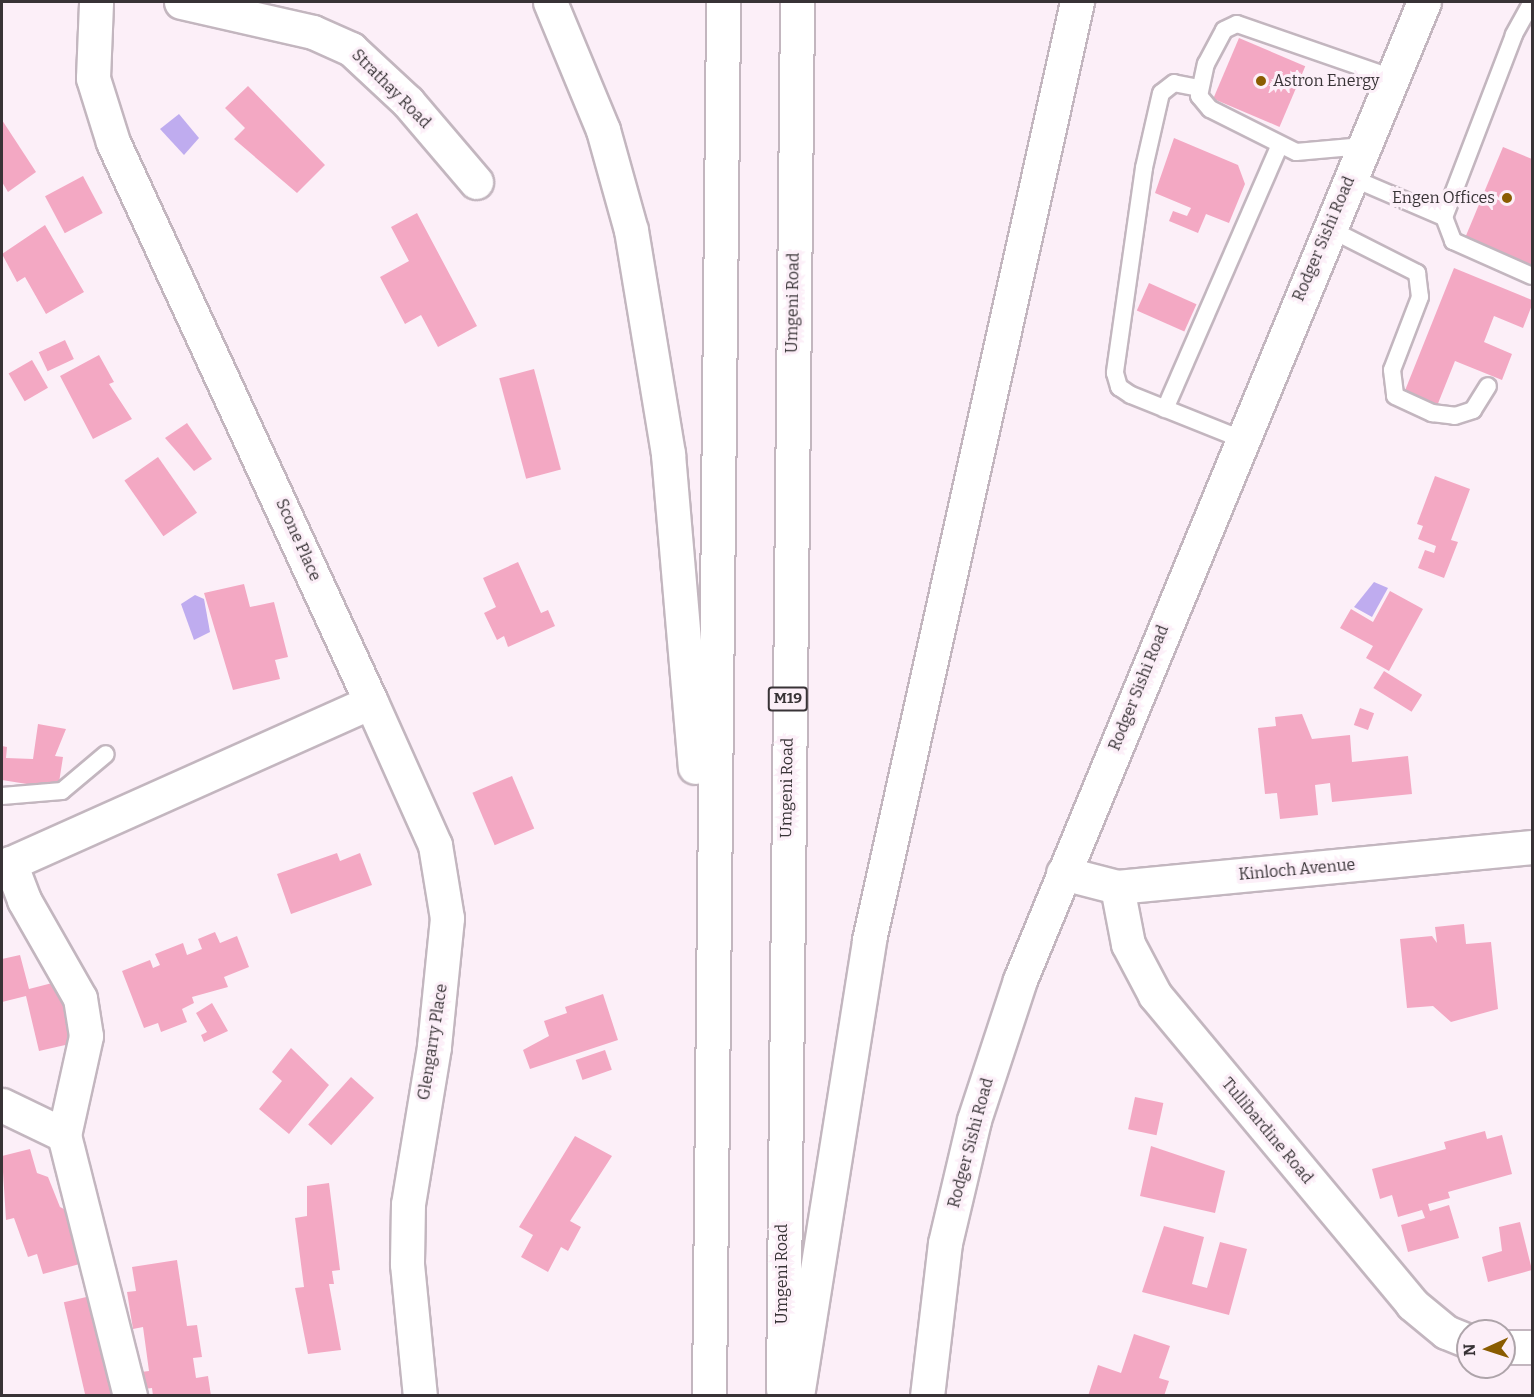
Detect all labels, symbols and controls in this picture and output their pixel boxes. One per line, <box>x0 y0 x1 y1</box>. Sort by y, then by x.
street label: Strathay Road <box>348 46 434 132</box>
place label: Astron Energy <box>1273 71 1379 91</box>
marker: Astron Energy <box>1254 74 1268 88</box>
street label: Rodger Sishi Road <box>1289 174 1359 304</box>
place label: Engen Offices <box>1392 188 1495 208</box>
marker: Engen Offices <box>1500 191 1514 205</box>
street label: Umgeni Road <box>783 253 803 353</box>
street label: Scone Place <box>271 496 325 584</box>
street label: Rodger Sishi Road <box>1105 622 1173 754</box>
road number: M19 <box>767 687 809 711</box>
street label: Umgeni Road <box>777 738 797 838</box>
street label: Kinloch Avenue <box>1238 855 1356 885</box>
street label: Glengarry Place <box>414 982 452 1102</box>
street label: Tullibardine Road <box>1217 1074 1317 1188</box>
street label: Rodger Sishi Road <box>944 1076 998 1210</box>
street label: Umgeni Road <box>772 1224 792 1324</box>
north arrow <box>1456 1319 1516 1379</box>
text: N <box>1460 1343 1479 1357</box>

